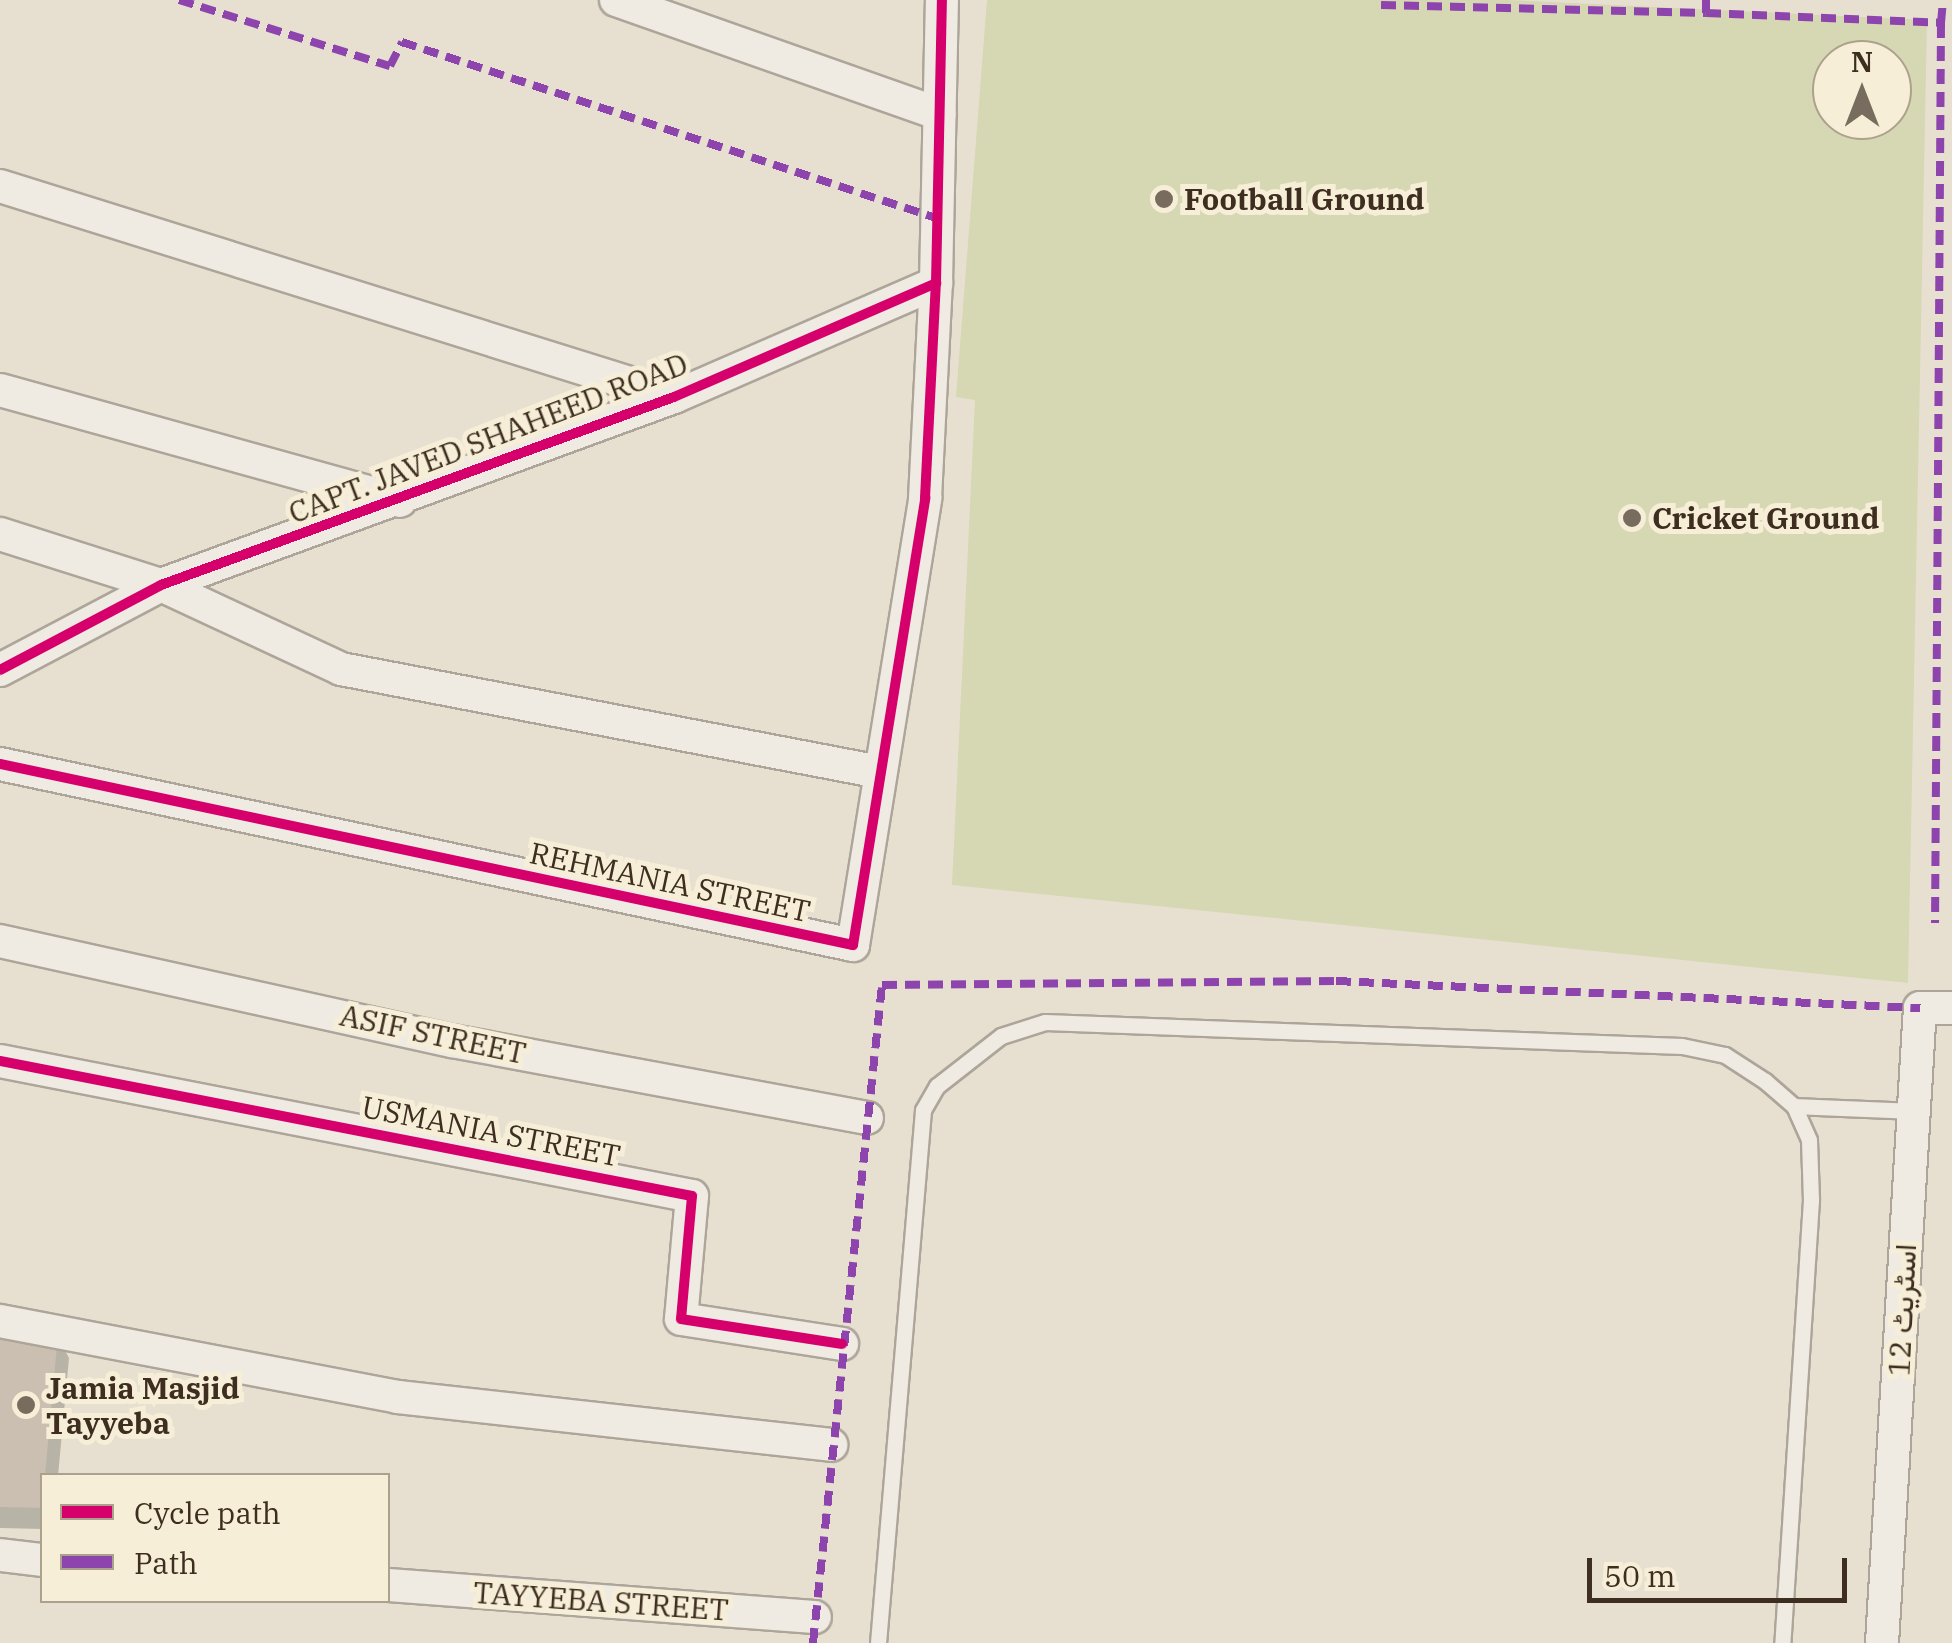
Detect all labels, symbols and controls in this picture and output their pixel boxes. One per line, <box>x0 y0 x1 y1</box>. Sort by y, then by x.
north arrow <box>1812 40 1912 140</box>
text: N <box>1851 43 1873 80</box>
place label: Football Ground <box>1184 181 1425 217</box>
marker: Football Ground <box>1153 188 1175 210</box>
street label: CAPT. JAVED SHAHEED ROAD <box>284 345 692 531</box>
place label: Cricket Ground <box>1652 500 1879 536</box>
marker: Cricket Ground <box>1621 507 1643 529</box>
street label: REHMANIA STREET <box>526 835 814 929</box>
street label: ASIF STREET <box>337 997 529 1071</box>
street label: USMANIA STREET <box>359 1088 623 1174</box>
street label: اسٹریٹ 12 <box>1881 1243 1923 1377</box>
place label: Jamia Masjid Tayyeba <box>46 1370 240 1440</box>
marker: Jamia Masjid Tayyeba <box>15 1394 37 1416</box>
legend <box>40 1473 390 1603</box>
text: Cycle path <box>134 1493 281 1532</box>
scale bar <box>1592 1538 1852 1600</box>
text: Path <box>134 1543 198 1582</box>
text: 50 m <box>1604 1556 1676 1595</box>
street label: TAYYEBA STREET <box>472 1574 730 1628</box>

